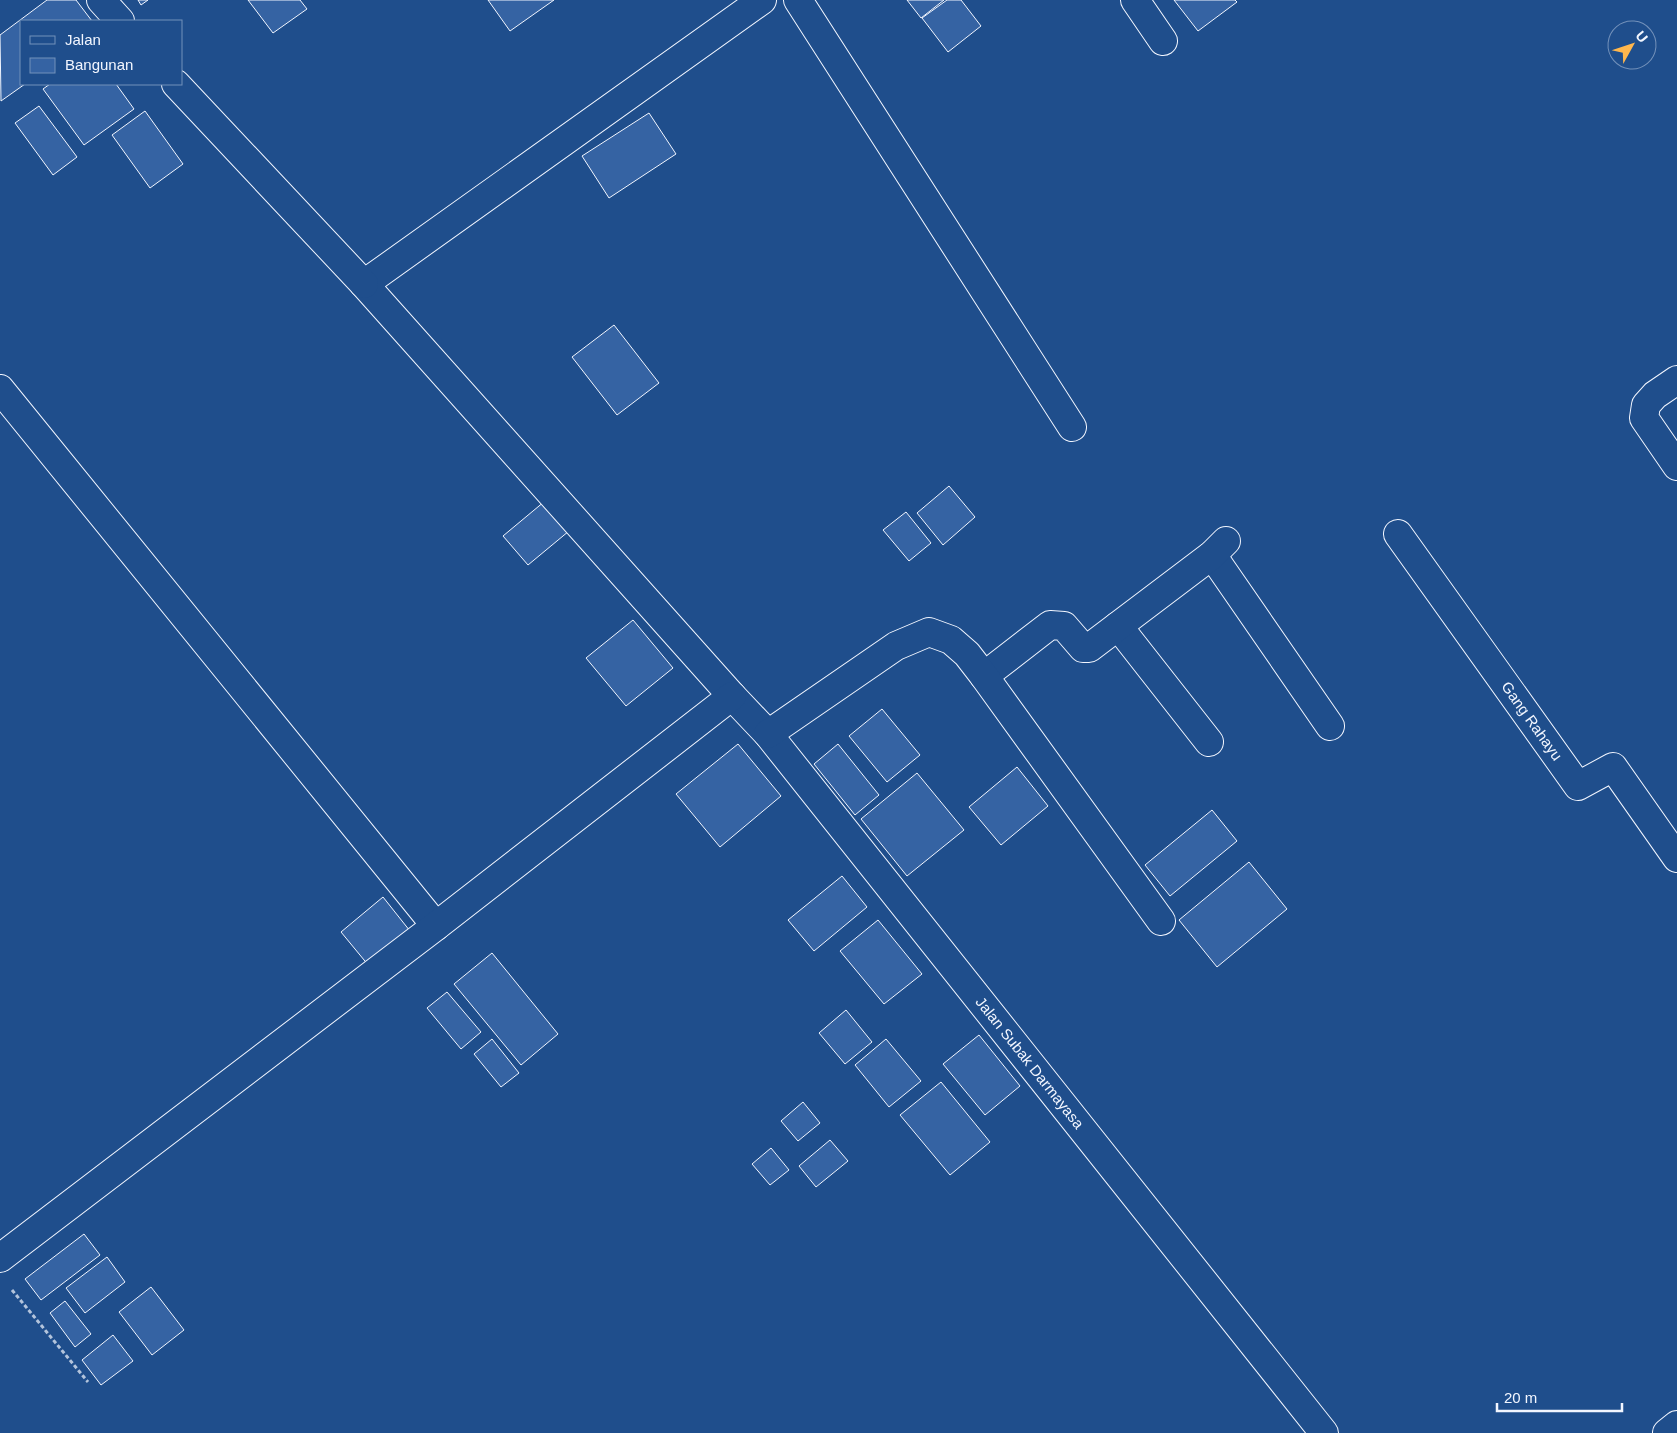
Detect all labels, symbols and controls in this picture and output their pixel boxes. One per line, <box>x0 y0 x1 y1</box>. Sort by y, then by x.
legend <box>20 20 182 85</box>
north arrow <box>1607 20 1657 70</box>
text: U <box>1633 28 1651 46</box>
text: Jalan <box>65 31 101 48</box>
text: Bangunan <box>65 56 133 73</box>
street label: Gang Rahayu <box>1498 678 1566 763</box>
street label: Jalan Subak Darmayasa <box>972 993 1088 1132</box>
scale bar <box>1497 1380 1622 1412</box>
text: 20 m <box>1504 1389 1537 1406</box>

